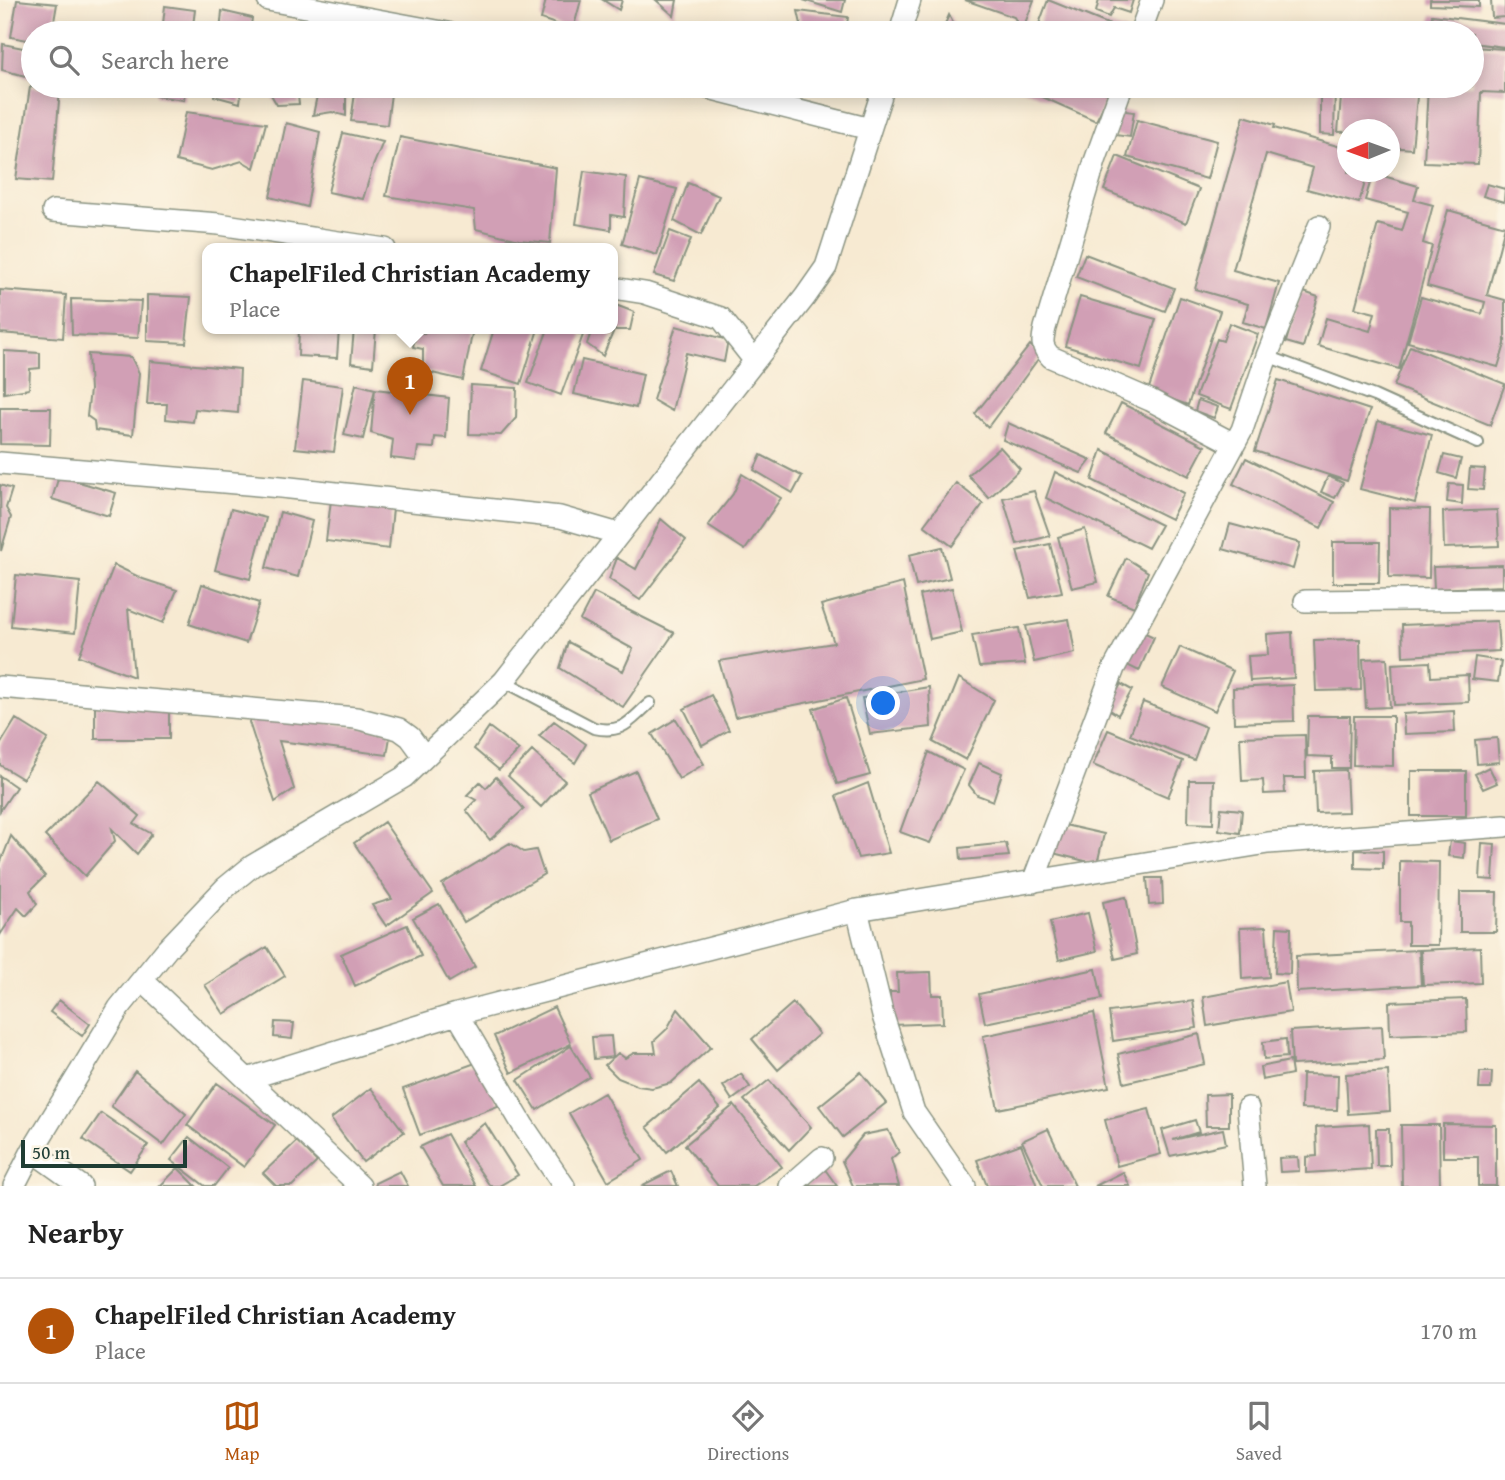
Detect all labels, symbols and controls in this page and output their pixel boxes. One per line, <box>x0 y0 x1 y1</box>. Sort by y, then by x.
search box <box>21 21 1484 98</box>
text: Search here <box>101 40 229 79</box>
icon: search <box>45 41 83 79</box>
north arrow <box>1337 119 1400 182</box>
popup <box>202 243 618 334</box>
text: ChapelFiled Christian Academy <box>230 253 590 292</box>
text: Place <box>230 292 280 325</box>
pin: 1 <box>387 357 433 415</box>
your location <box>866 686 900 720</box>
scale bar <box>21 1137 187 1169</box>
text: 50 m <box>32 1138 70 1166</box>
text: Nearby <box>28 1210 124 1254</box>
text: ChapelFiled Christian Academy <box>95 1295 456 1334</box>
text: 1 <box>45 1314 57 1347</box>
text: 170 m <box>1420 1314 1477 1347</box>
text: Place <box>95 1334 146 1367</box>
tab: Map <box>223 1397 261 1467</box>
tab: Directions <box>708 1397 789 1467</box>
tab: Saved <box>1236 1397 1282 1467</box>

